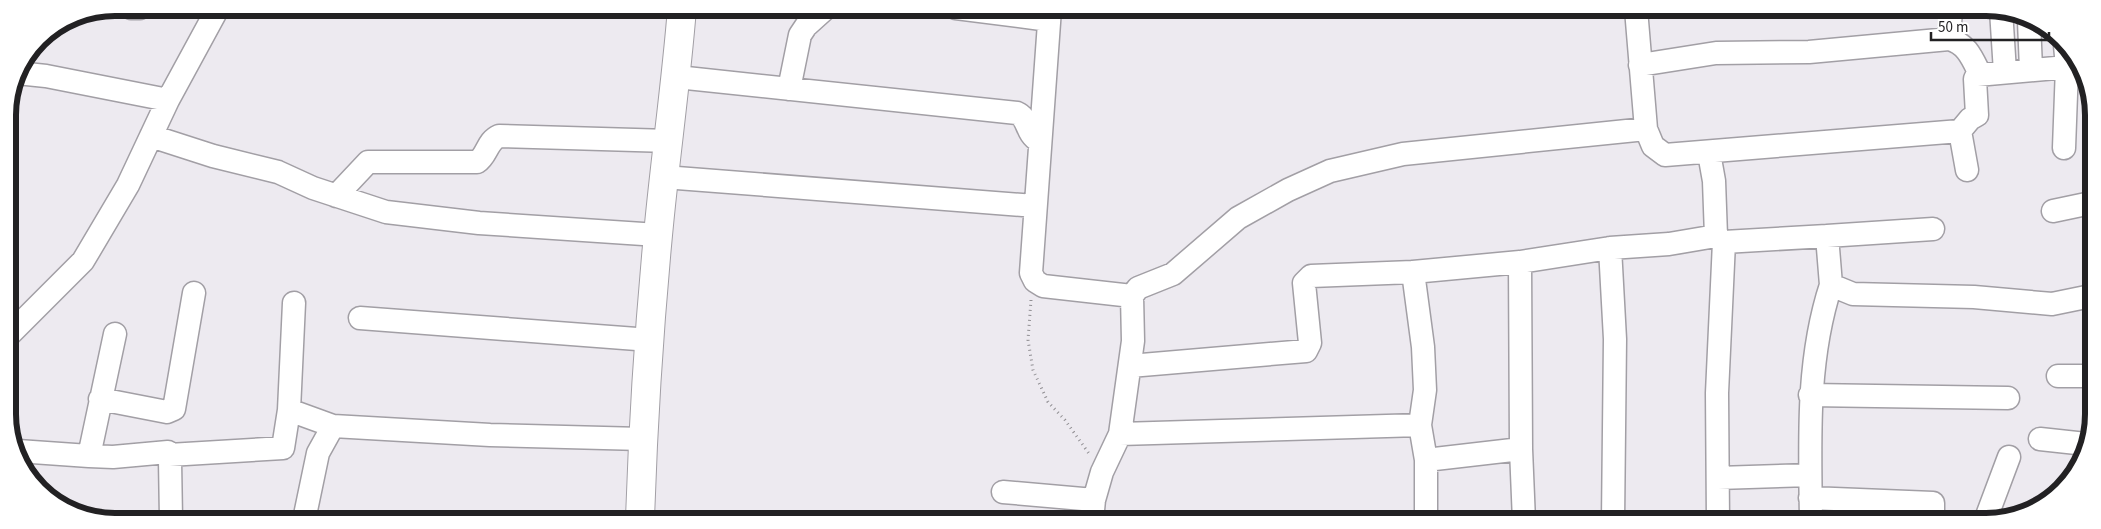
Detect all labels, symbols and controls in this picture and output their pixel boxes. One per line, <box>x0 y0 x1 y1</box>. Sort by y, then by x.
scale bar <box>1931 10 2048 42</box>
text: 50 m <box>1938 17 1968 38</box>

